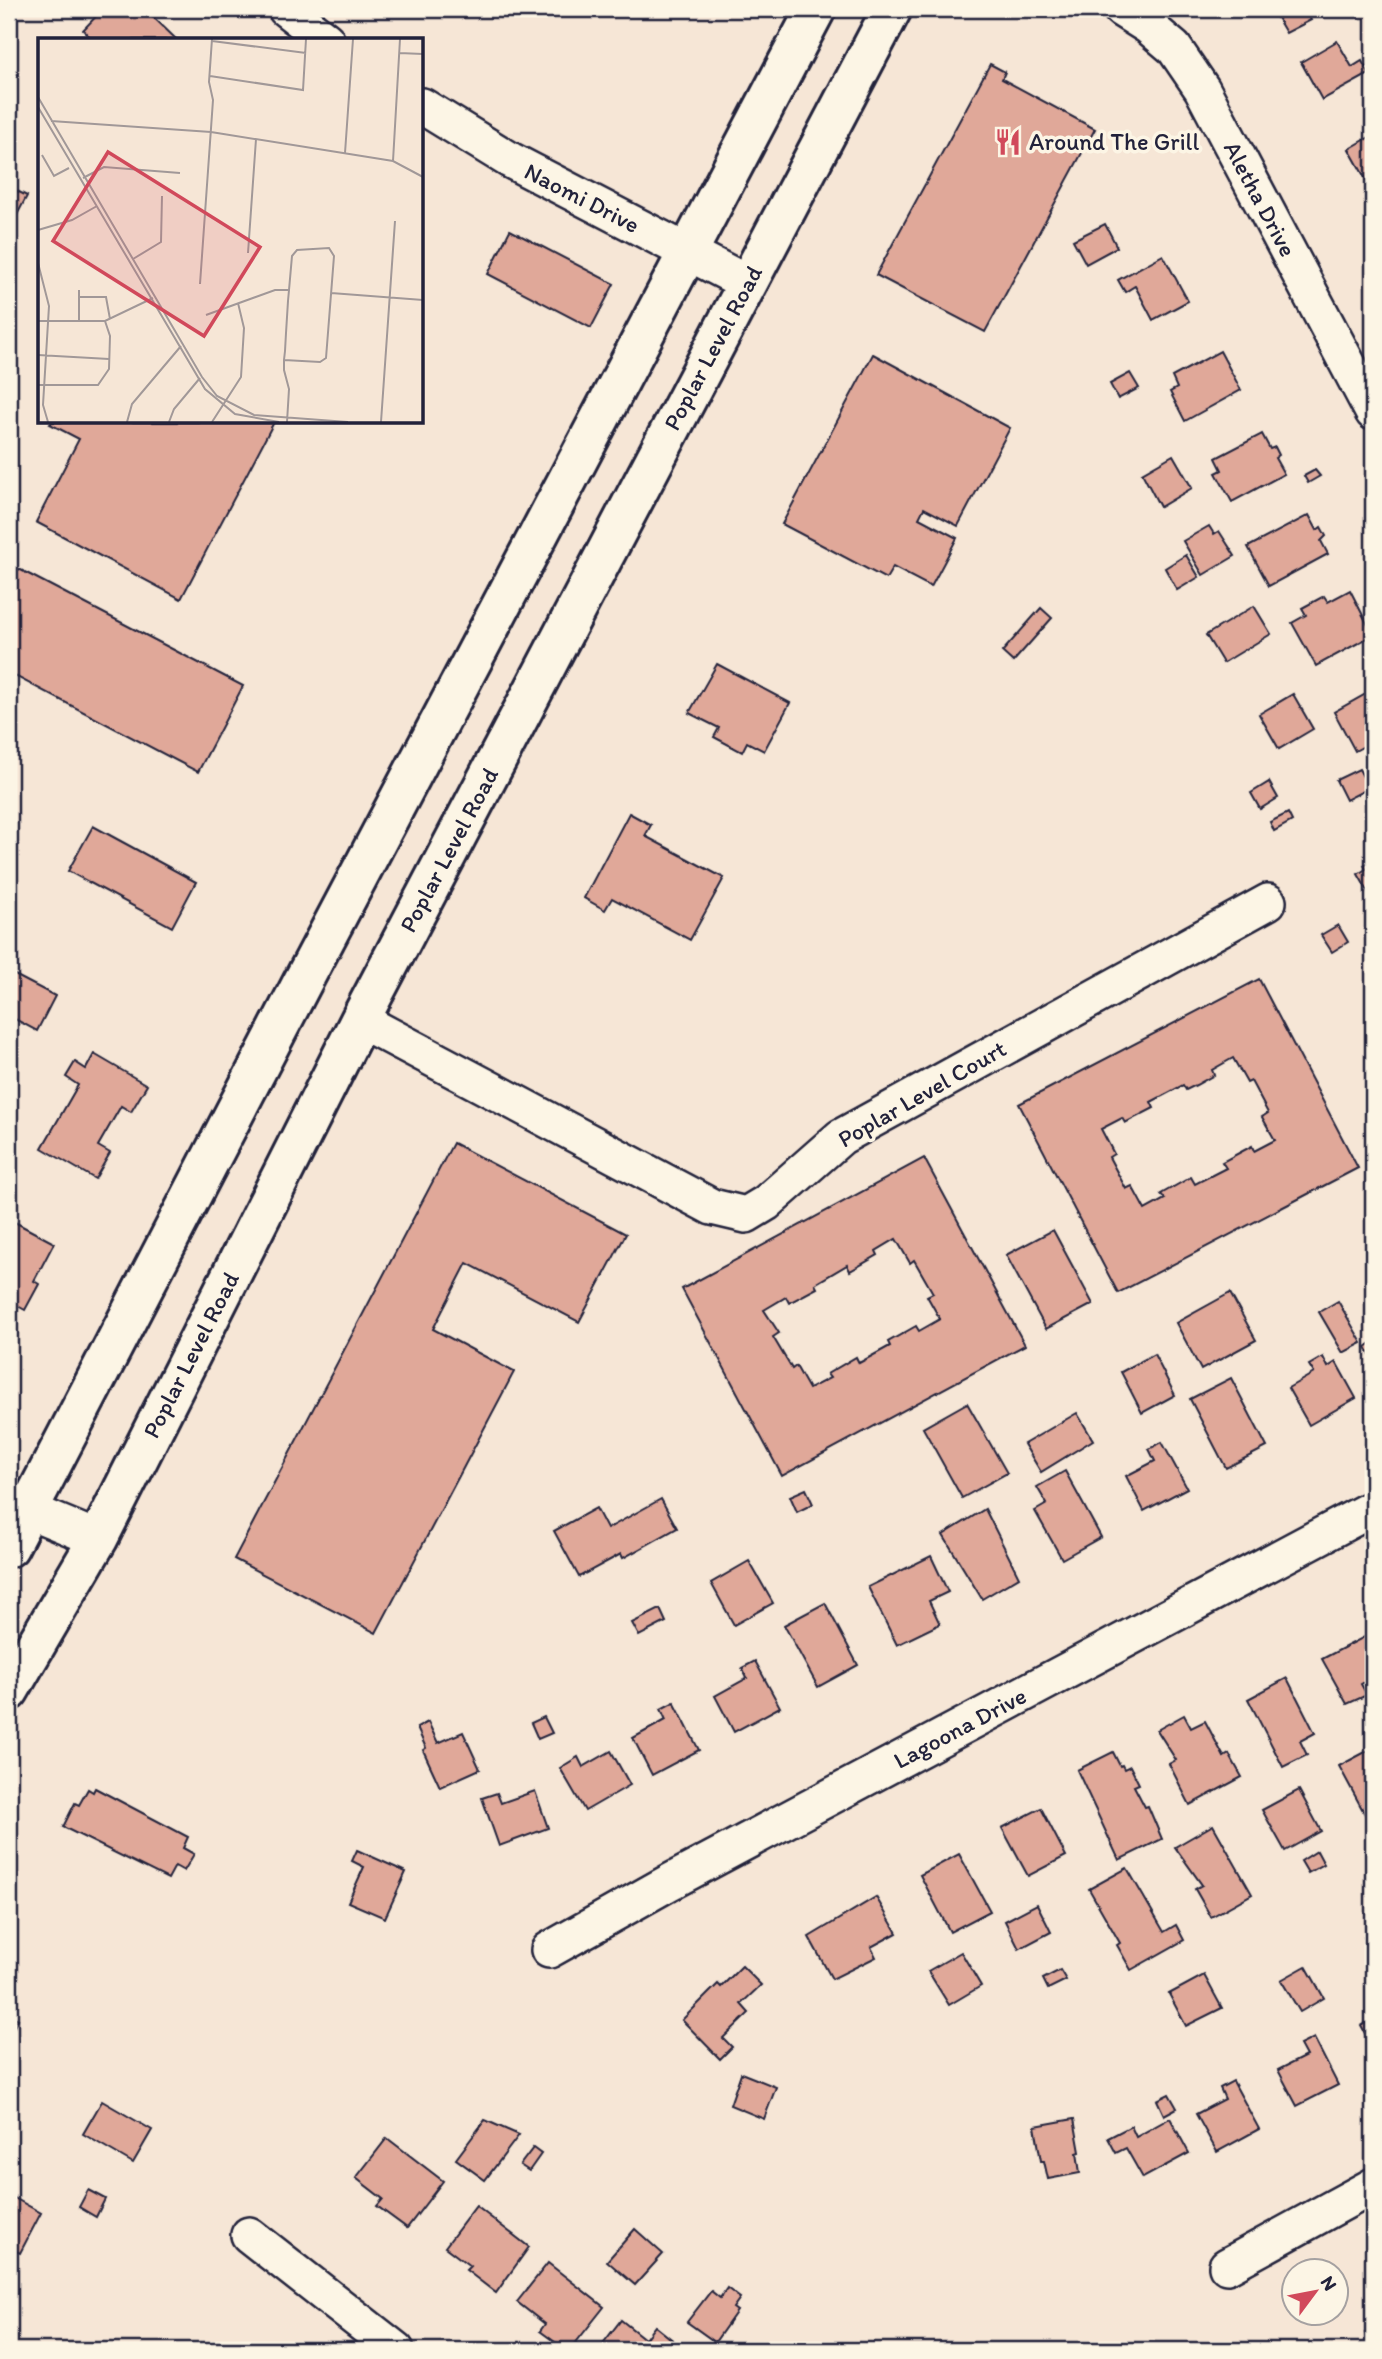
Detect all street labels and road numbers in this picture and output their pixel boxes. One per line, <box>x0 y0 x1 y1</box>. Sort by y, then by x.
street label: Aletha Drive <box>1218 136 1303 261</box>
street label: Naomi Drive <box>520 156 645 239</box>
street label: Poplar Level Road <box>657 260 768 435</box>
street label: Poplar Level Road <box>393 762 504 937</box>
street label: Poplar Level Court <box>832 1034 1011 1153</box>
street label: Poplar Level Road <box>136 1267 245 1443</box>
street label: Lagoona Drive <box>888 1680 1031 1775</box>

